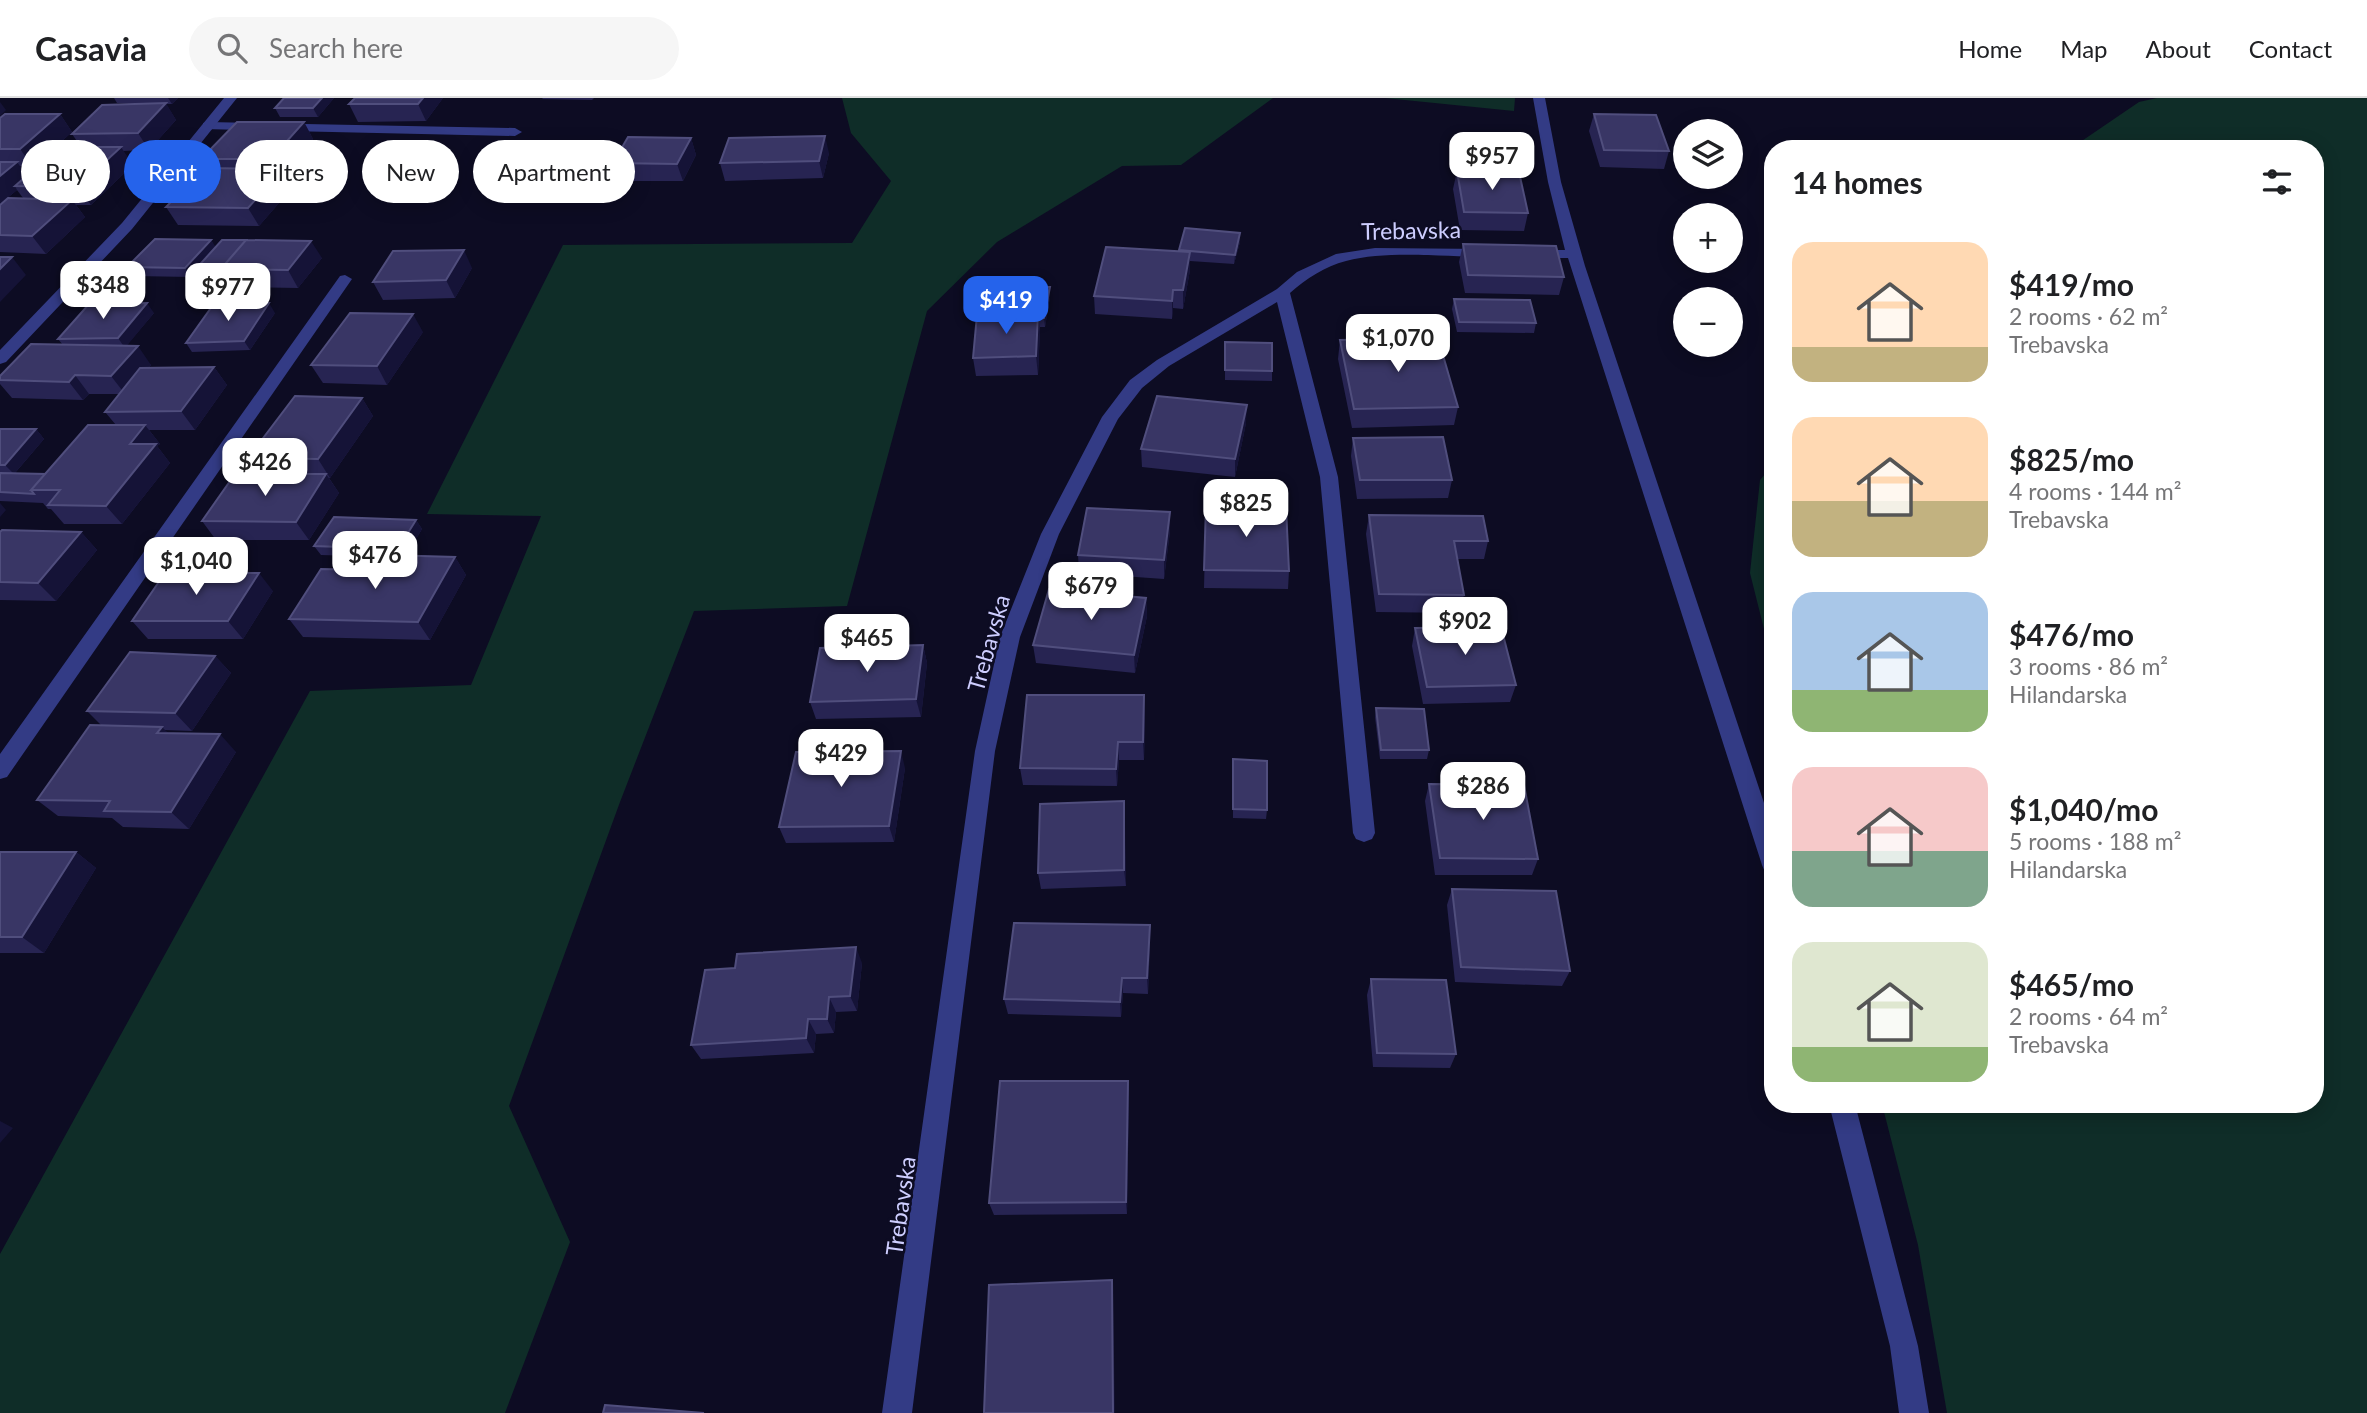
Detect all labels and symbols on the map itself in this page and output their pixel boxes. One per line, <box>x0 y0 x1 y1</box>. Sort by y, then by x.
pin: $957 <box>1451 132 1533 192</box>
street label: Trebavska <box>1361 215 1461 245</box>
pin: $348 <box>62 262 144 321</box>
pin: $977 <box>187 264 269 323</box>
pin: $419 <box>965 276 1047 336</box>
pin: $1,070 <box>1341 314 1455 374</box>
pin: $426 <box>224 438 306 498</box>
pin: $825 <box>1205 480 1287 539</box>
pin: $476 <box>334 532 416 591</box>
pin: $1,040 <box>139 538 253 597</box>
pin: $679 <box>1050 562 1132 622</box>
street label: Trebavska <box>961 591 1015 695</box>
pin: $902 <box>1424 598 1506 657</box>
pin: $465 <box>826 614 908 674</box>
pin: $429 <box>800 730 882 789</box>
pin: $286 <box>1442 762 1524 822</box>
street label: Trebavska <box>879 1155 921 1257</box>

